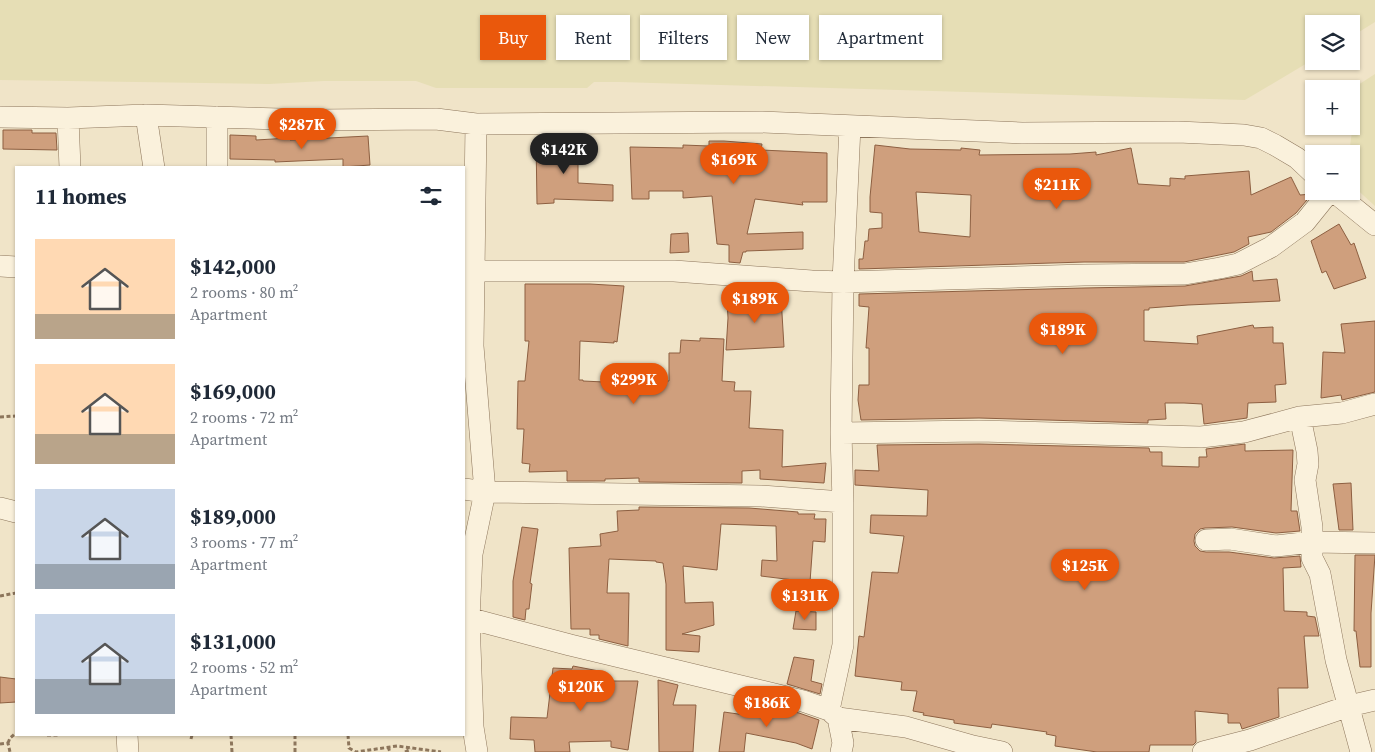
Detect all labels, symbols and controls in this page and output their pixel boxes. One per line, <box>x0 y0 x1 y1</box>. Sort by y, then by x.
chip: Buy <box>480 15 546 60</box>
chip: Rent <box>556 15 630 60</box>
chip: Filters <box>640 15 727 60</box>
chip: New <box>737 15 809 60</box>
chip: Apartment <box>819 15 942 60</box>
map controls <box>1305 15 1360 200</box>
button: layers <box>1305 15 1360 70</box>
button: + <box>1305 80 1360 135</box>
pin: $287K <box>267 108 337 150</box>
text: $287K <box>279 113 325 135</box>
pin: $142K <box>529 132 599 175</box>
text: $142K <box>541 138 587 160</box>
pin: $169K <box>699 142 769 185</box>
button: − <box>1305 145 1360 200</box>
text: $169K <box>711 148 757 170</box>
pin: $211K <box>1022 168 1092 210</box>
text: $211K <box>1034 173 1080 195</box>
text: 11 homes <box>35 182 127 211</box>
icon: filters <box>417 182 445 210</box>
text: $142,000 <box>190 252 276 281</box>
icon: home <box>75 259 135 319</box>
text: 2 rooms · 80 m² <box>190 281 298 303</box>
pin: $189K <box>720 282 790 324</box>
text: $189K <box>732 287 778 309</box>
text: Apartment <box>190 303 267 325</box>
pin: $189K <box>1028 312 1098 355</box>
text: $189K <box>1040 318 1086 340</box>
pin: $299K <box>599 362 669 405</box>
text: $299K <box>611 368 657 390</box>
text: $169,000 <box>190 377 276 406</box>
icon: home <box>75 384 135 444</box>
text: 2 rooms · 72 m² <box>190 406 298 428</box>
text: Apartment <box>190 428 267 450</box>
text: $189,000 <box>190 502 276 531</box>
icon: home <box>75 509 135 569</box>
text: 3 rooms · 77 m² <box>190 531 298 553</box>
pin: $125K <box>1050 548 1120 591</box>
text: Apartment <box>190 553 267 575</box>
text: $125K <box>1062 554 1108 576</box>
pin: $131K <box>770 578 840 621</box>
text: $131K <box>782 584 828 606</box>
text: $131,000 <box>190 627 276 656</box>
icon: home <box>75 634 135 694</box>
text: 2 rooms · 52 m² <box>190 656 298 678</box>
pin: $120K <box>546 670 616 712</box>
text: $120K <box>558 675 604 697</box>
text: Apartment <box>190 678 267 700</box>
pin: $186K <box>732 686 802 728</box>
text: $186K <box>744 691 790 713</box>

